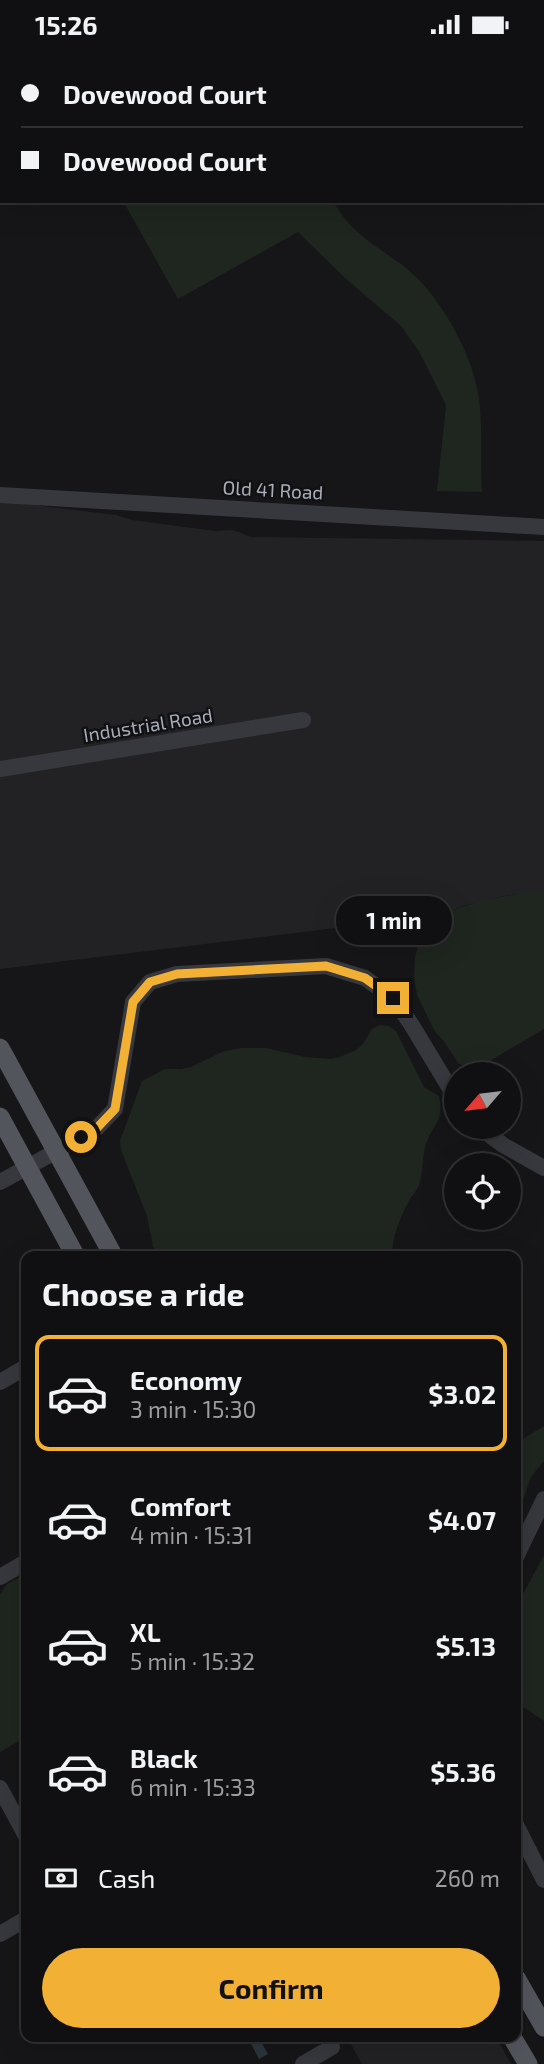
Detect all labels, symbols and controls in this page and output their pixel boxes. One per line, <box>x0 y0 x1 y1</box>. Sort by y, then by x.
text: 15:26 <box>35 9 98 40</box>
text: Dovewood Court <box>63 78 267 109</box>
text: Dovewood Court <box>63 145 267 176</box>
street label: Old 41 Road <box>222 475 324 504</box>
street label: Industrial Road <box>82 703 214 746</box>
callout: 1 min <box>335 897 451 946</box>
text: 1 min <box>366 906 422 934</box>
route end <box>377 982 409 1014</box>
north arrow <box>444 1062 522 1139</box>
map controls <box>444 1062 521 1230</box>
route start <box>65 1121 97 1153</box>
button: locate <box>444 1153 521 1230</box>
text: Choose a ride <box>42 1274 245 1312</box>
icon: car <box>46 1362 109 1425</box>
text: Economy <box>130 1364 242 1395</box>
text: $3.02 <box>428 1378 496 1409</box>
text: 3 min · 15:30 <box>130 1395 256 1423</box>
icon: car <box>46 1488 109 1551</box>
text: Comfort <box>130 1490 231 1521</box>
text: $4.07 <box>428 1504 496 1535</box>
text: 4 min · 15:31 <box>130 1521 253 1549</box>
icon: car <box>46 1614 109 1677</box>
text: XL <box>130 1616 161 1647</box>
text: $5.13 <box>435 1630 496 1661</box>
text: 5 min · 15:32 <box>130 1647 255 1675</box>
icon: car <box>46 1740 109 1803</box>
text: Black <box>130 1742 198 1773</box>
text: $5.36 <box>430 1756 496 1787</box>
text: 6 min · 15:33 <box>130 1773 256 1801</box>
icon: cash <box>42 1859 80 1897</box>
text: Cash <box>98 1862 155 1893</box>
text: 260 m <box>435 1864 500 1892</box>
button: Confirm <box>42 1948 500 2028</box>

